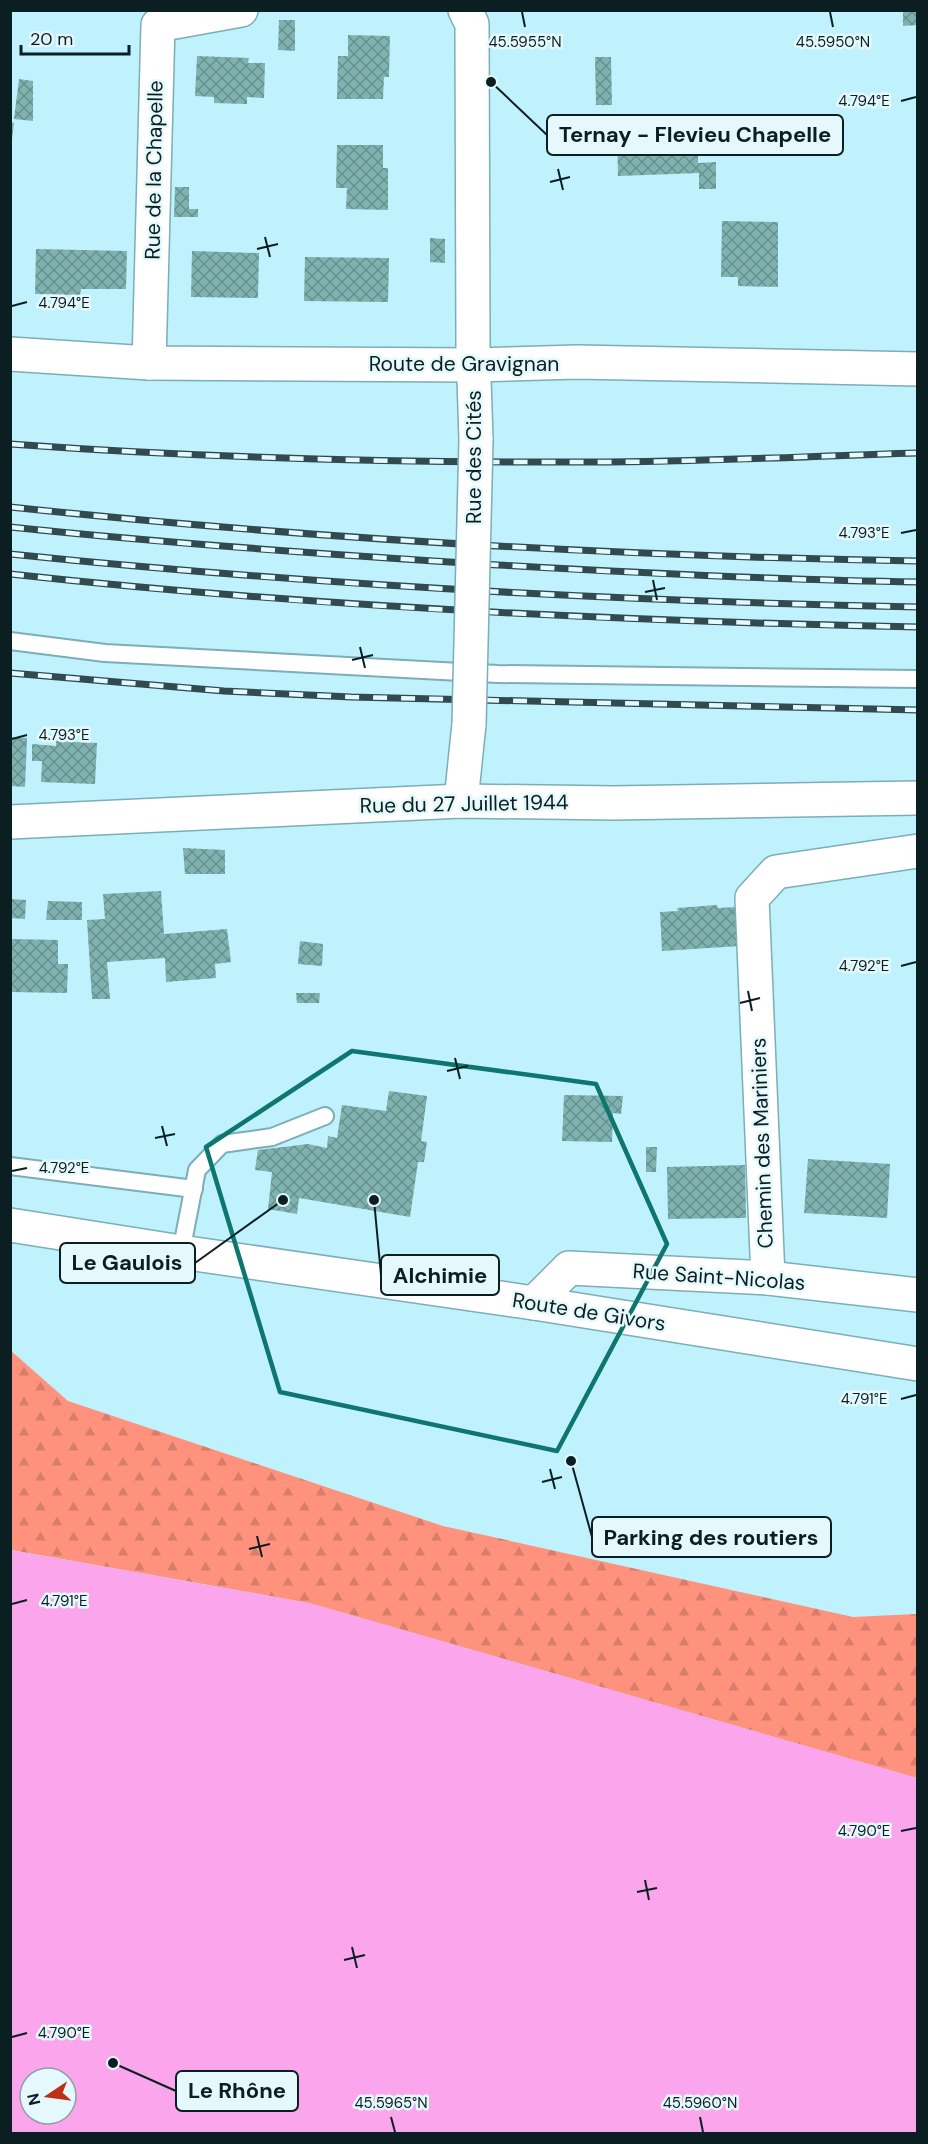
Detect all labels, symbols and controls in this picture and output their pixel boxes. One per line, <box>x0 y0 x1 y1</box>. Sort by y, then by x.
scale bar <box>21 18 129 56</box>
text: 20 m <box>30 27 73 51</box>
text: 45.5955°N <box>488 32 562 52</box>
text: 45.5950°N <box>796 32 870 52</box>
street label: Rue de la Chapelle <box>138 80 170 260</box>
text: 4.794°E <box>838 91 890 111</box>
callout: Ternay - Flevieu Chapelle <box>547 115 843 155</box>
text: Ternay - Flevieu Chapelle <box>559 120 831 149</box>
text: 4.794°E <box>38 293 90 313</box>
street label: Route de Gravignan <box>369 350 559 378</box>
street label: Rue des Cités <box>460 390 488 524</box>
text: 4.793°E <box>839 523 889 543</box>
text: 4.793°E <box>39 725 89 745</box>
street label: Rue du 27 Juillet 1944 <box>359 788 569 820</box>
text: 4.792°E <box>839 956 889 976</box>
street label: Chemin des Mariniers <box>744 1037 780 1249</box>
text: 4.792°E <box>39 1158 89 1178</box>
callout: Le Gaulois <box>60 1243 195 1283</box>
text: Le Gaulois <box>72 1248 182 1277</box>
callout: Alchimie <box>381 1255 499 1295</box>
street label: Rue Saint-Nicolas <box>632 1257 806 1297</box>
text: Alchimie <box>393 1261 487 1290</box>
street label: Route de Givors <box>510 1286 668 1338</box>
text: 4.791°E <box>841 1389 887 1409</box>
callout: Parking des routiers <box>592 1517 831 1557</box>
text: Parking des routiers <box>603 1523 819 1552</box>
text: 4.791°E <box>41 1591 87 1611</box>
text: 4.790°E <box>838 1821 890 1841</box>
text: 4.790°E <box>38 2023 90 2043</box>
north arrow <box>18 2066 78 2126</box>
callout: Le Rhône <box>176 2071 298 2111</box>
text: Le Rhône <box>188 2076 286 2105</box>
text: N <box>22 2091 45 2107</box>
text: 45.5965°N <box>354 2093 428 2113</box>
text: 45.5960°N <box>663 2093 737 2113</box>

